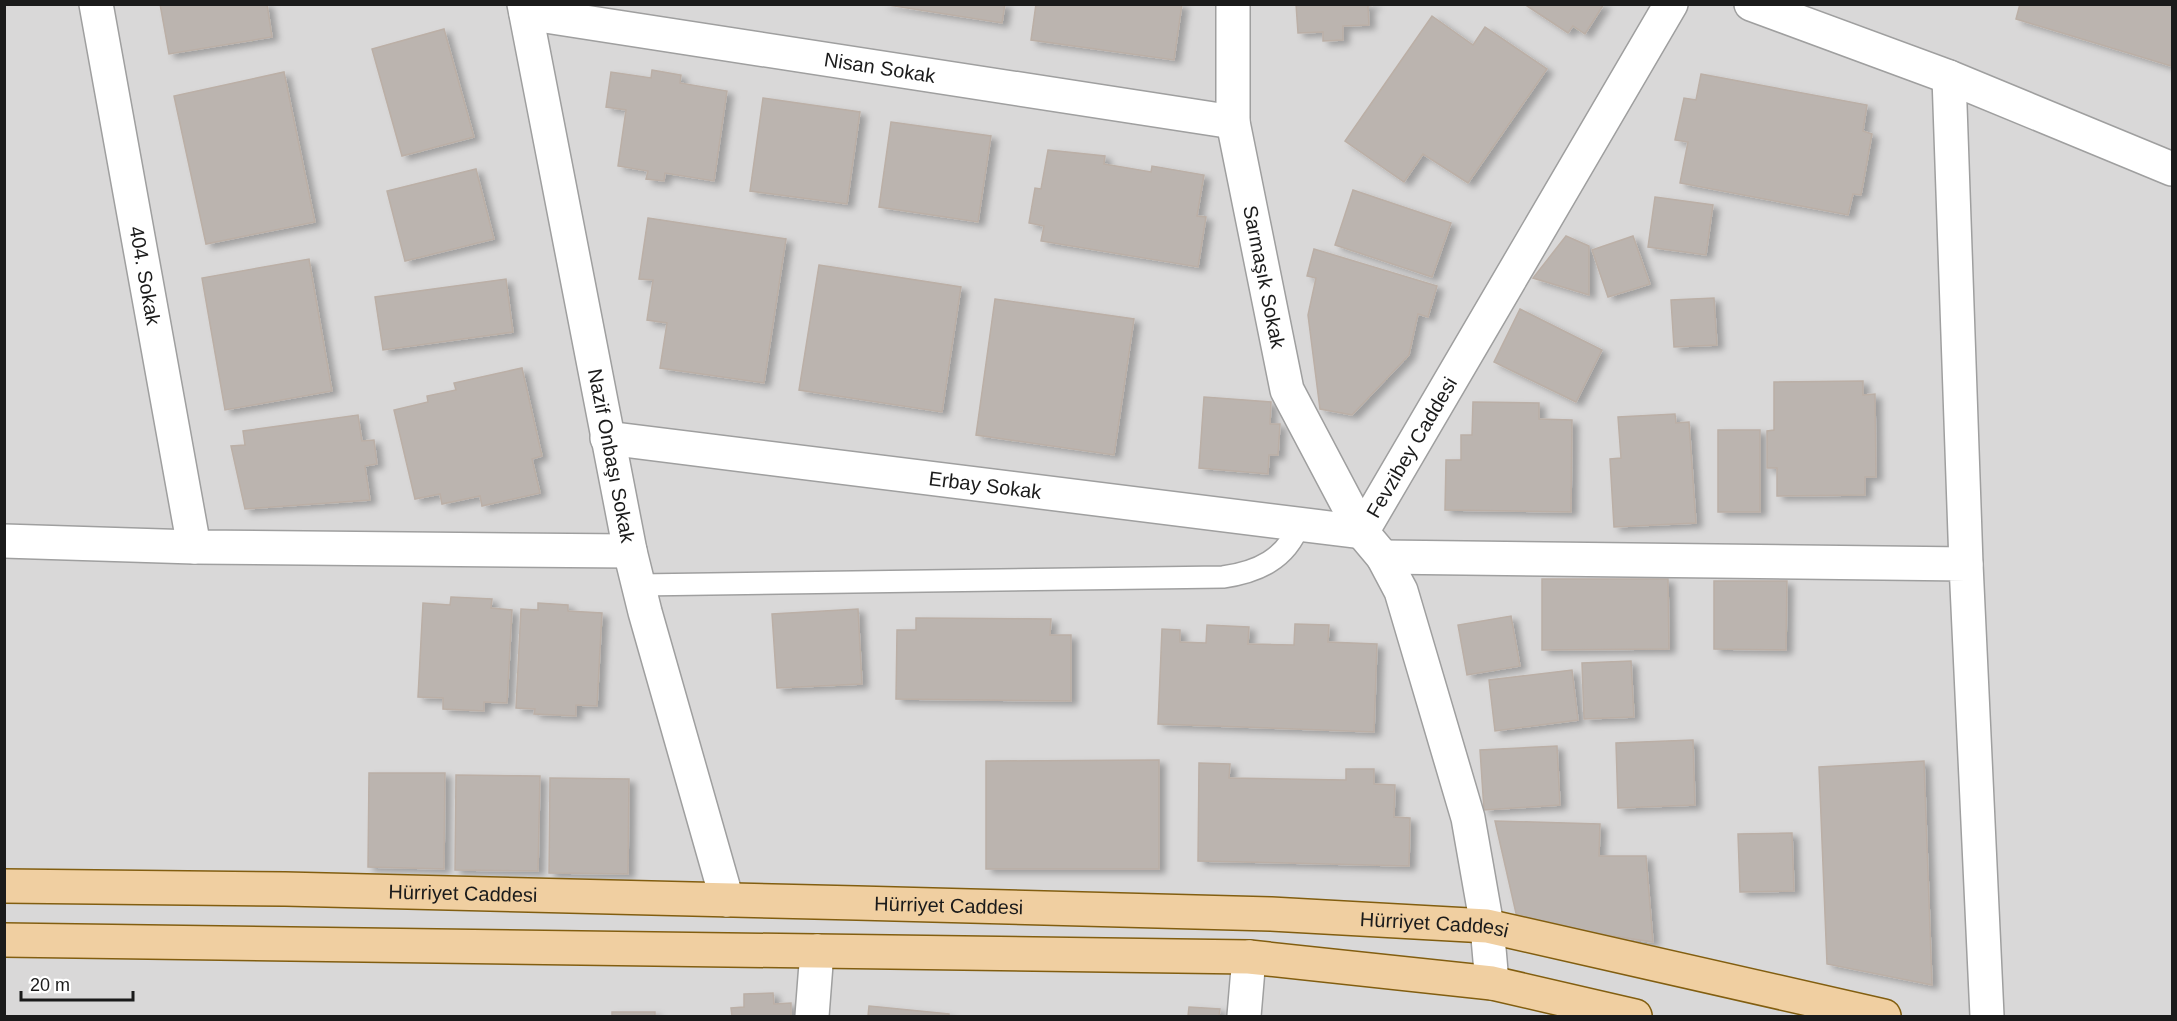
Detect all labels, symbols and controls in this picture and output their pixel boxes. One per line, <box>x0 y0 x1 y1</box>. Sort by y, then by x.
street label: Nisan Sokak <box>823 48 938 87</box>
street label: Sarmaşık Sokak <box>1239 203 1290 351</box>
street label: 404. Sokak <box>125 224 165 328</box>
street label: Nazif Onbaşı Sokak <box>584 367 639 545</box>
street label: Fevzibey Caddesi <box>1362 373 1461 522</box>
street label: Erbay Sokak <box>927 467 1044 503</box>
street label: Hürriyet Caddesi <box>388 881 538 906</box>
street label: Hürriyet Caddesi <box>874 892 1024 918</box>
street label: Hürriyet Caddesi <box>1359 908 1511 942</box>
scale bar <box>21 964 134 1002</box>
text: 20 m <box>30 975 70 995</box>

